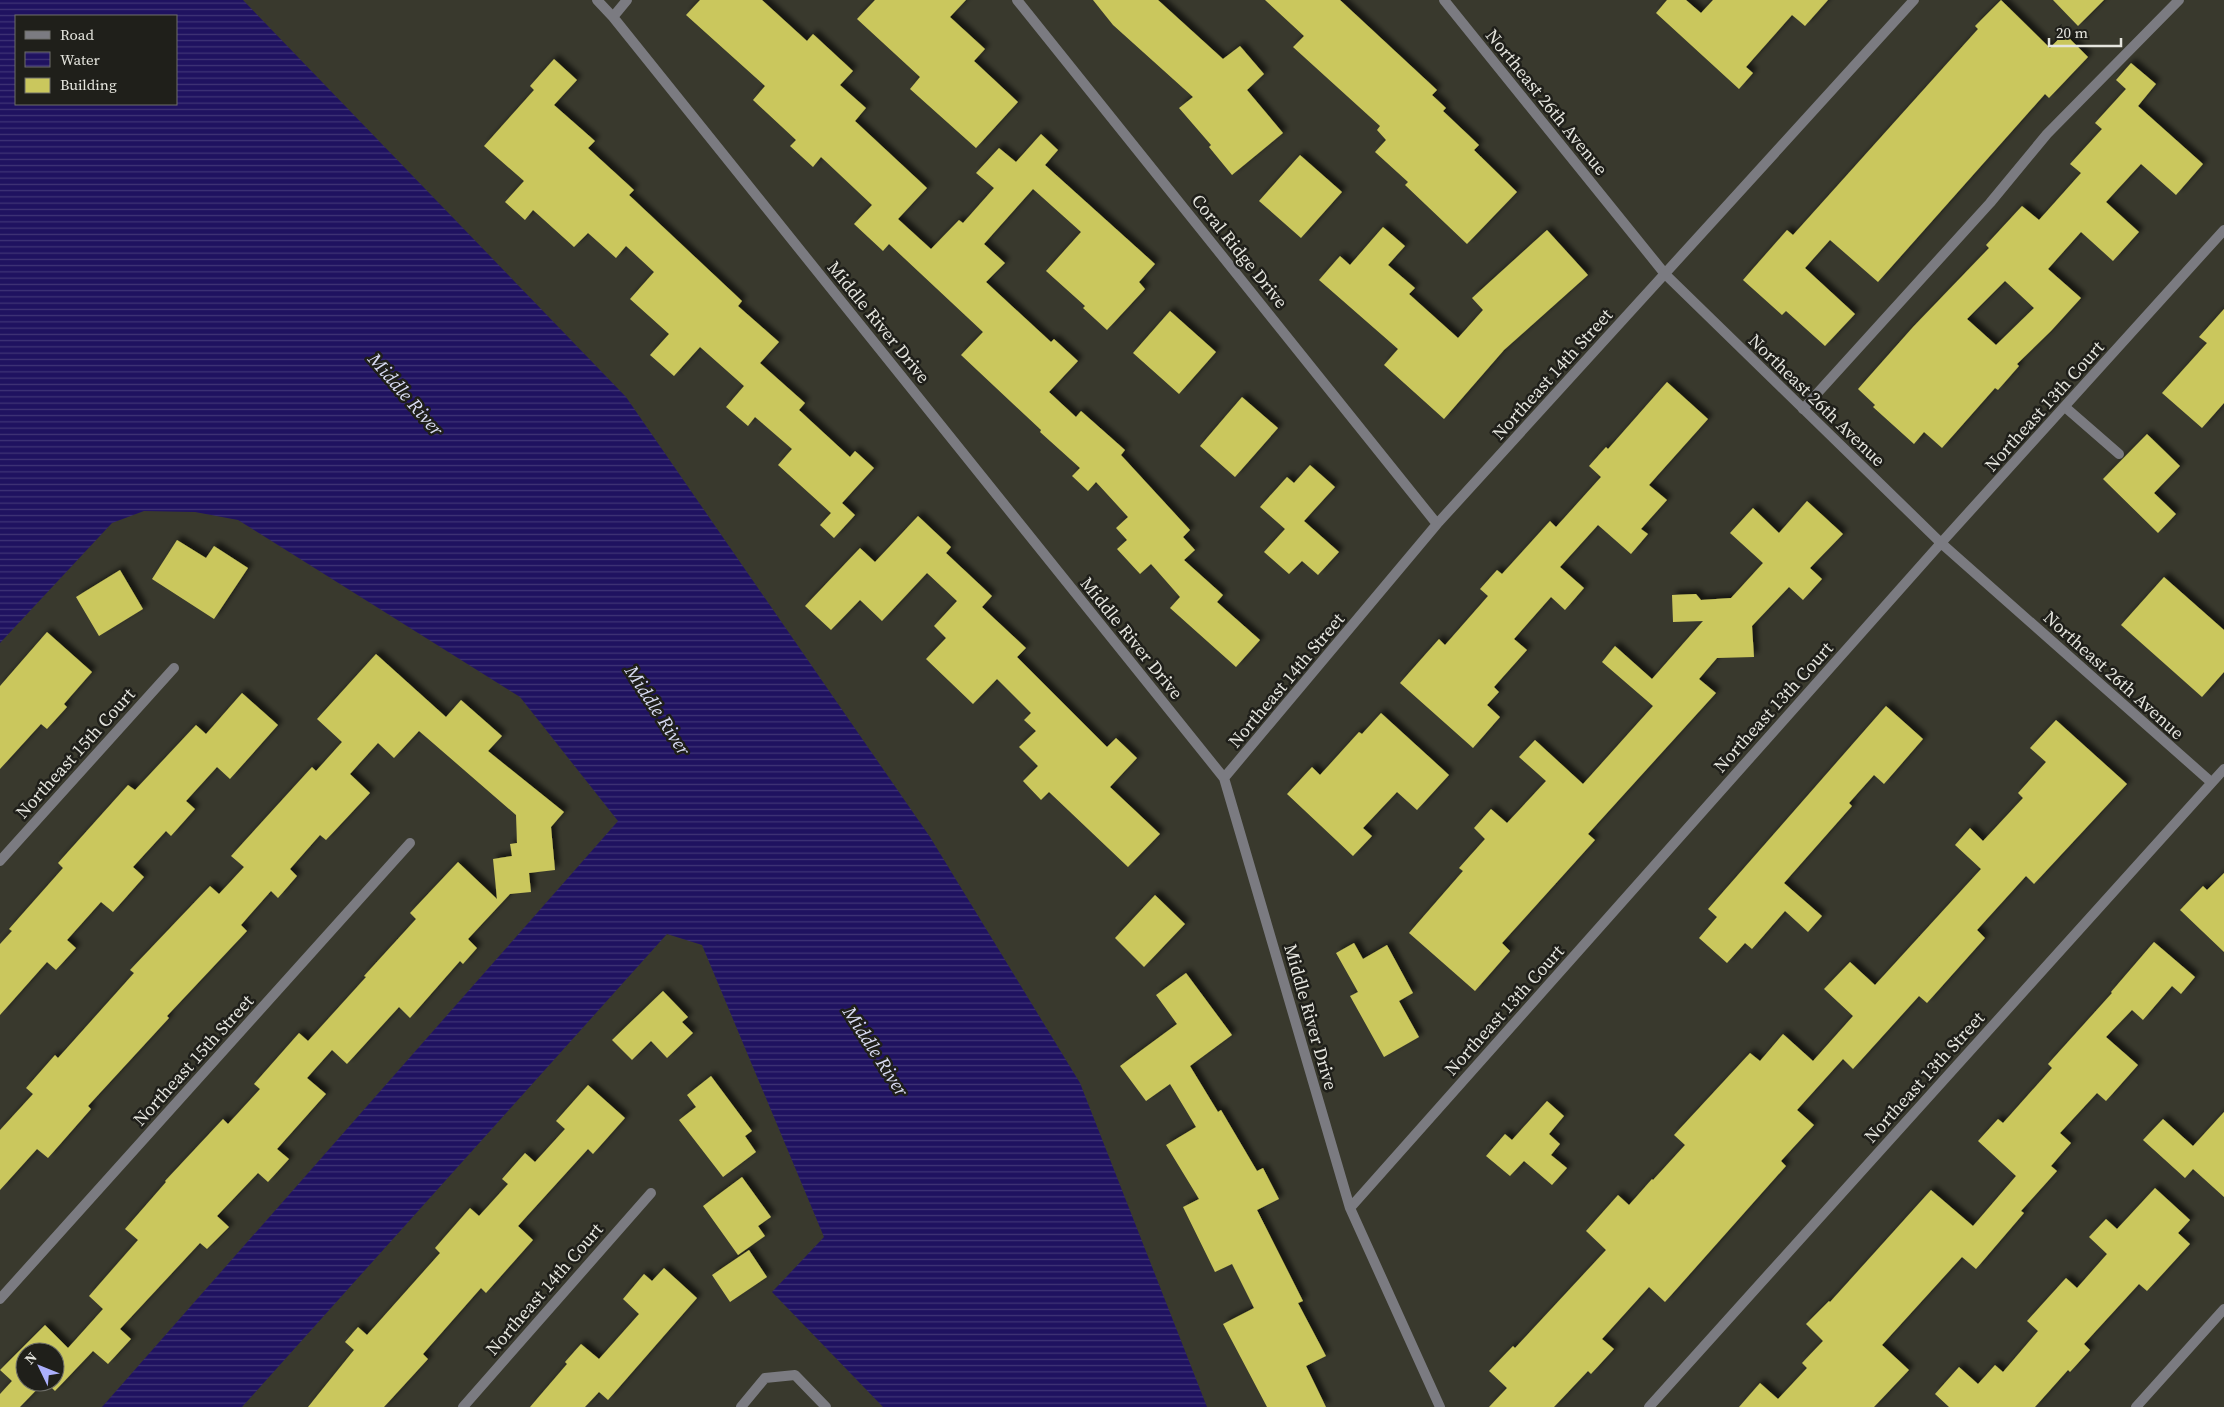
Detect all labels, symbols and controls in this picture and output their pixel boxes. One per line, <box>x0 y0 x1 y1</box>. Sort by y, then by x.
legend <box>15 15 178 105</box>
scale bar <box>2049 15 2122 47</box>
text: 20 m <box>2056 22 2088 43</box>
text: Road <box>60 24 94 45</box>
street label: Northeast 26th Avenue <box>1480 24 1614 180</box>
text: Water <box>60 49 101 70</box>
text: Building <box>60 74 117 95</box>
street label: Coral Ridge Drive <box>1186 189 1294 313</box>
street label: Middle River Drive <box>822 256 936 388</box>
street label: Northeast 14th Street <box>1486 303 1618 445</box>
street label: Northeast 26th Avenue <box>1743 328 1891 472</box>
street label: Northeast 13th Court <box>1979 335 2110 477</box>
water label: Middle River <box>362 346 450 442</box>
street label: Middle River Drive <box>1075 572 1189 704</box>
street label: Northeast 26th Avenue <box>2038 605 2190 745</box>
street label: Northeast 14th Street <box>1222 607 1350 753</box>
street label: Northeast 13th Court <box>1708 636 1839 778</box>
water label: Middle River <box>619 659 698 761</box>
street label: Northeast 15th Court <box>10 682 141 824</box>
street label: Northeast 13th Court <box>1439 939 1570 1081</box>
street label: Middle River Drive <box>1278 941 1344 1093</box>
street label: Northeast 15th Street <box>127 989 259 1131</box>
water label: Middle River <box>837 1000 916 1102</box>
street label: Northeast 13th Street <box>1858 1006 1990 1148</box>
street label: Northeast 14th Court <box>480 1217 609 1361</box>
north arrow <box>15 1342 65 1392</box>
text: N <box>20 1348 41 1369</box>

